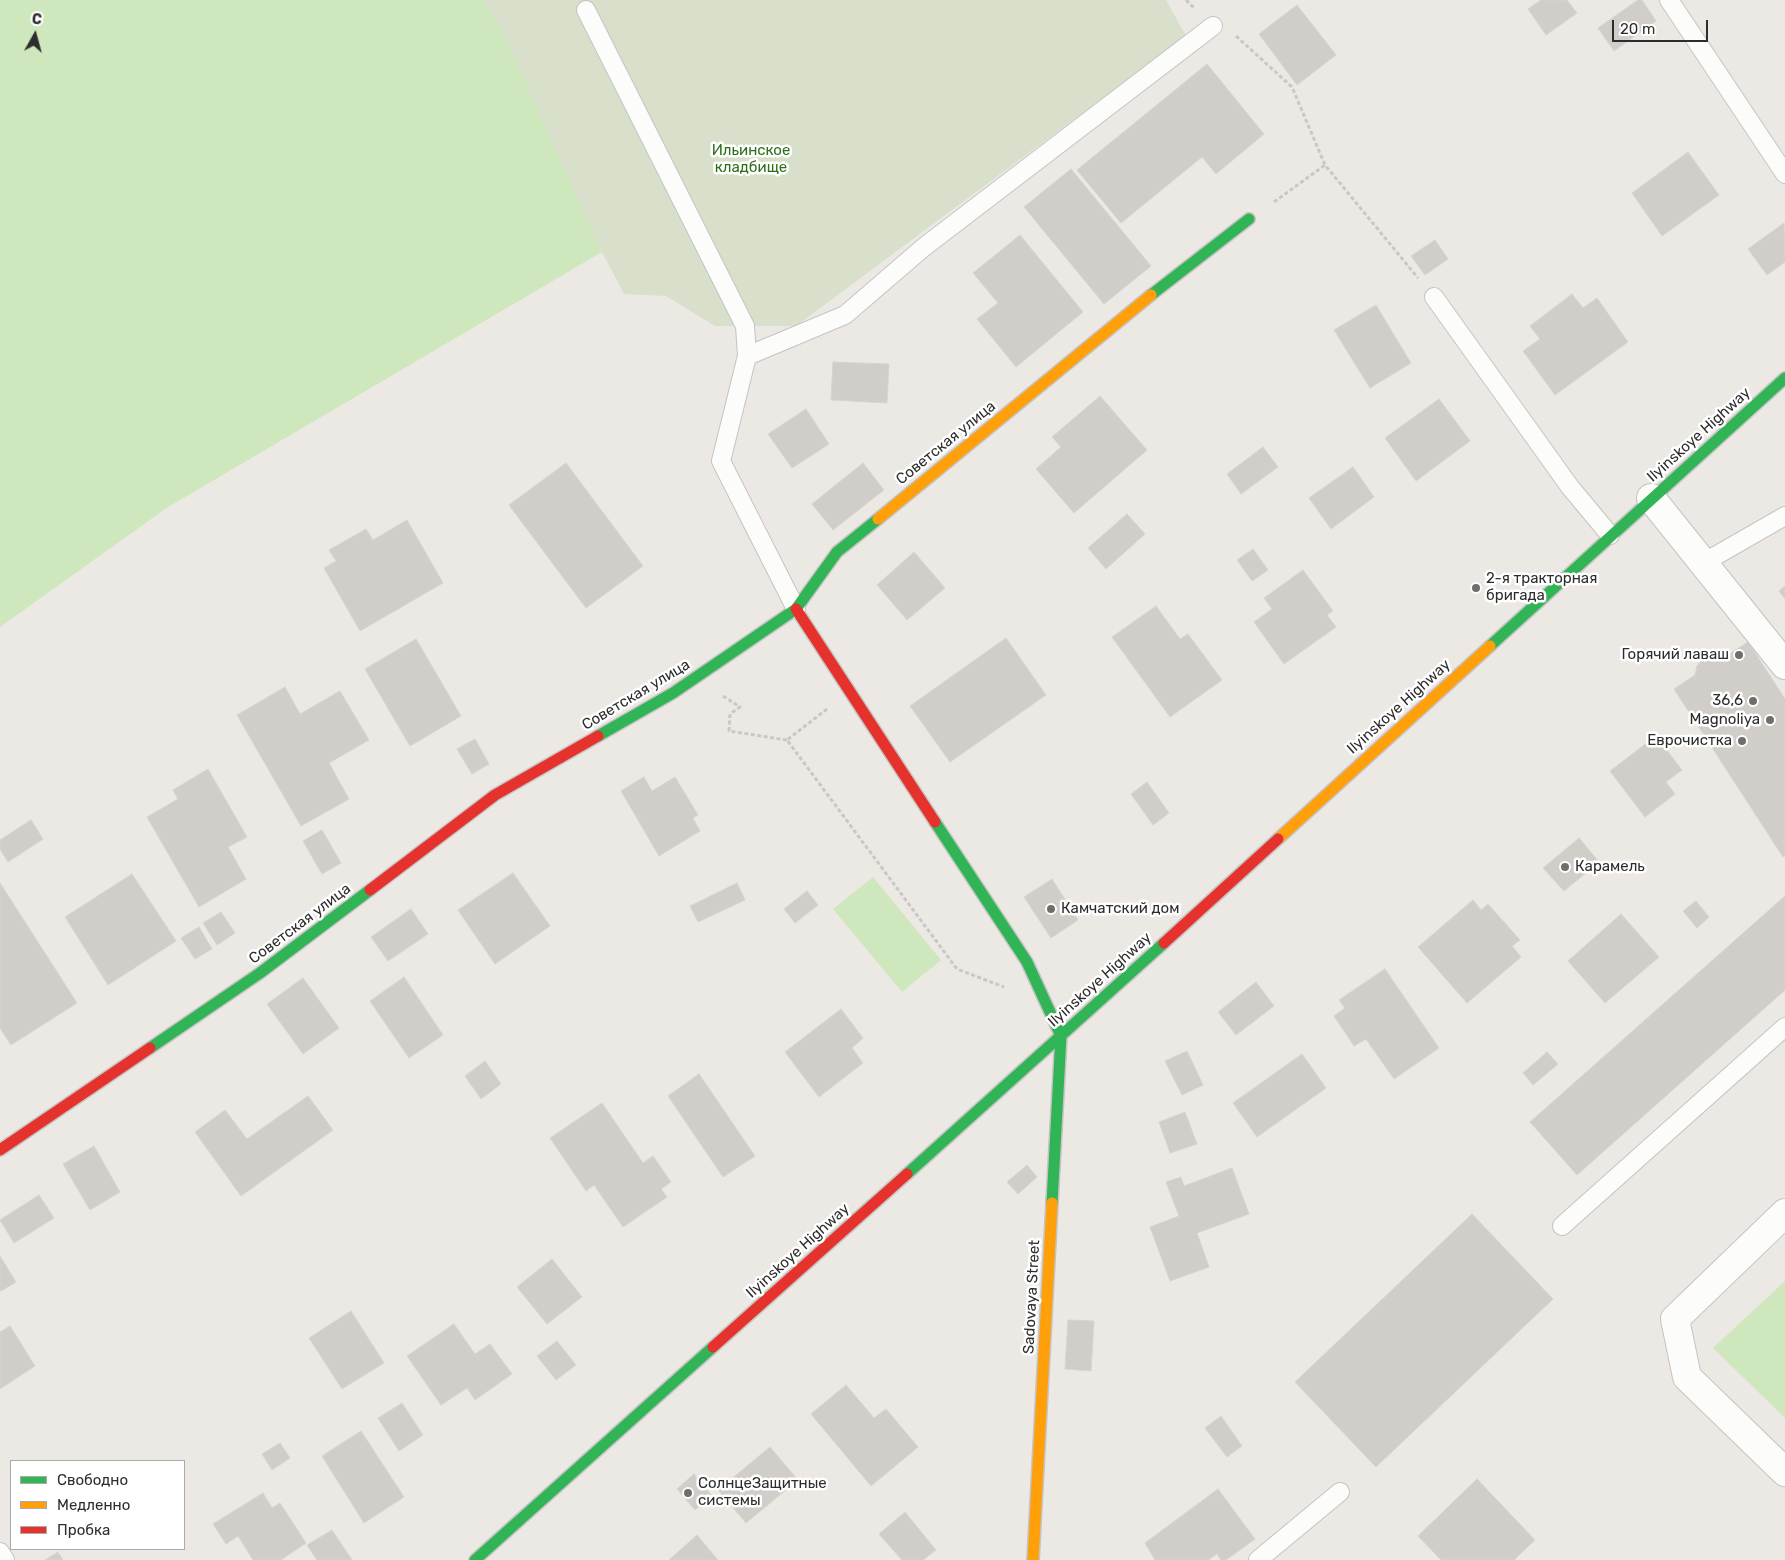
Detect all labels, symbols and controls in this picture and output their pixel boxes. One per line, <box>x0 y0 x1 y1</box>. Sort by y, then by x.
north arrow <box>10 10 60 60</box>
scale bar <box>1615 10 1711 42</box>
text: С <box>31 11 43 29</box>
text: 20 m <box>1620 20 1655 38</box>
park label: Ильинское кладбище <box>712 142 790 177</box>
street label: Ilyinskoye Highway <box>1644 384 1754 486</box>
street label: Советская улица <box>893 397 999 489</box>
place label: 2-я тракторная бригада <box>1486 570 1597 605</box>
marker: 2-я тракторная бригада <box>1470 582 1482 594</box>
place label: Горячий лаваш <box>1622 646 1729 664</box>
marker: Горячий лаваш <box>1733 649 1745 661</box>
street label: Советская улица <box>579 656 693 734</box>
street label: Ilyinskoye Highway <box>1344 656 1454 758</box>
place label: 36,6 <box>1712 692 1743 710</box>
marker: 36,6 <box>1747 695 1759 707</box>
place label: Magnoliya <box>1690 711 1760 729</box>
marker: Magnoliya <box>1764 714 1776 726</box>
place label: Еврочистка <box>1647 732 1732 750</box>
marker: Еврочистка <box>1736 735 1748 747</box>
place label: Карамель <box>1575 858 1645 876</box>
marker: Карамель <box>1559 861 1571 873</box>
street label: Советская улица <box>246 880 354 968</box>
place label: Камчатский дом <box>1061 900 1179 918</box>
marker: Камчатский дом <box>1045 903 1057 915</box>
street label: Ilyinskoye Highway <box>1045 929 1155 1031</box>
street label: Ilyinskoye Highway <box>743 1200 853 1302</box>
street label: Sadovaya Street <box>1020 1239 1044 1355</box>
legend <box>10 1460 185 1550</box>
text: Свободно <box>57 1471 128 1489</box>
place label: СолнцеЗащитные системы <box>698 1475 827 1510</box>
marker: СолнцеЗащитные системы <box>682 1487 694 1499</box>
text: Медленно <box>57 1496 130 1514</box>
text: Пробка <box>57 1521 110 1539</box>

